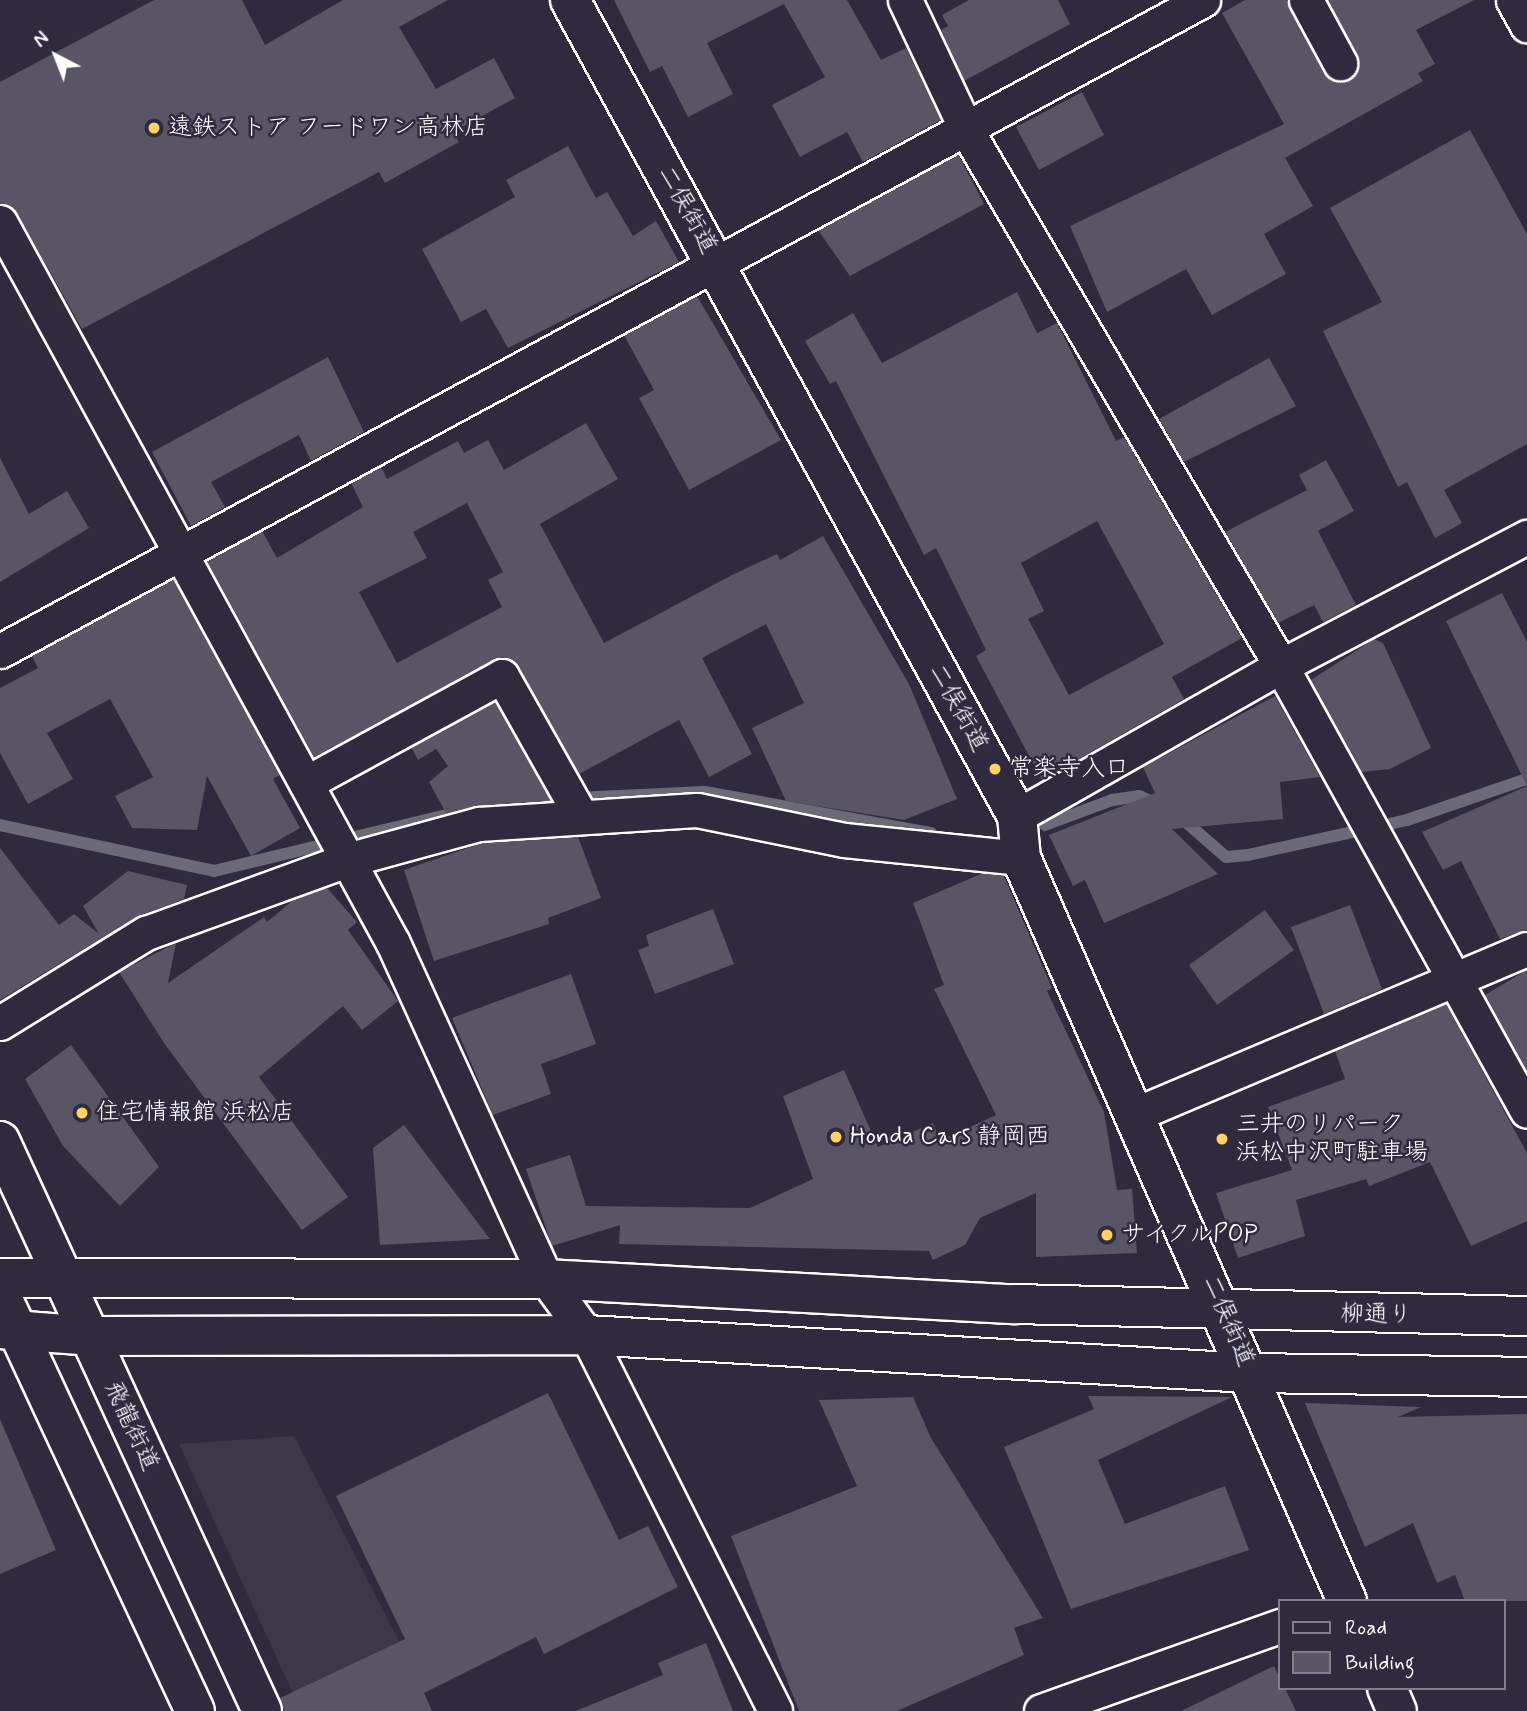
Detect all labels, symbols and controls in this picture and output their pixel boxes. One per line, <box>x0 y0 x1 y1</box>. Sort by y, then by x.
north arrow <box>21 21 91 91</box>
text: N <box>29 26 55 54</box>
place label: 遠鉄ストア フードワン高林店 <box>168 114 486 142</box>
marker: 遠鉄ストア フードワン高林店 <box>146 120 162 136</box>
street label: 二俣街道 <box>651 161 723 259</box>
street label: 二俣街道 <box>922 659 994 757</box>
place label: 常楽寺入口 <box>1009 755 1129 783</box>
marker: 常楽寺入口 <box>987 761 1003 777</box>
place label: 住宅情報館 浜松店 <box>96 1099 294 1127</box>
marker: 住宅情報館 浜松店 <box>74 1105 90 1121</box>
place label: 三井のリパーク 浜松中沢町駐車場 <box>1236 1111 1428 1167</box>
place label: Honda Cars 静岡西 <box>850 1123 1047 1151</box>
marker: Honda Cars 静岡西 <box>828 1129 844 1145</box>
marker: 三井のリパーク 浜松中沢町駐車場 <box>1214 1131 1230 1147</box>
place label: サイクルPOP <box>1121 1221 1261 1249</box>
marker: サイクルPOP <box>1099 1227 1115 1243</box>
street label: 二俣街道 <box>1196 1271 1260 1371</box>
street label: 柳通り <box>1340 1300 1412 1330</box>
street label: 飛龍街道 <box>98 1376 164 1476</box>
legend <box>1278 1599 1506 1690</box>
text: Road <box>1345 1614 1387 1642</box>
text: Building <box>1345 1649 1415 1677</box>

